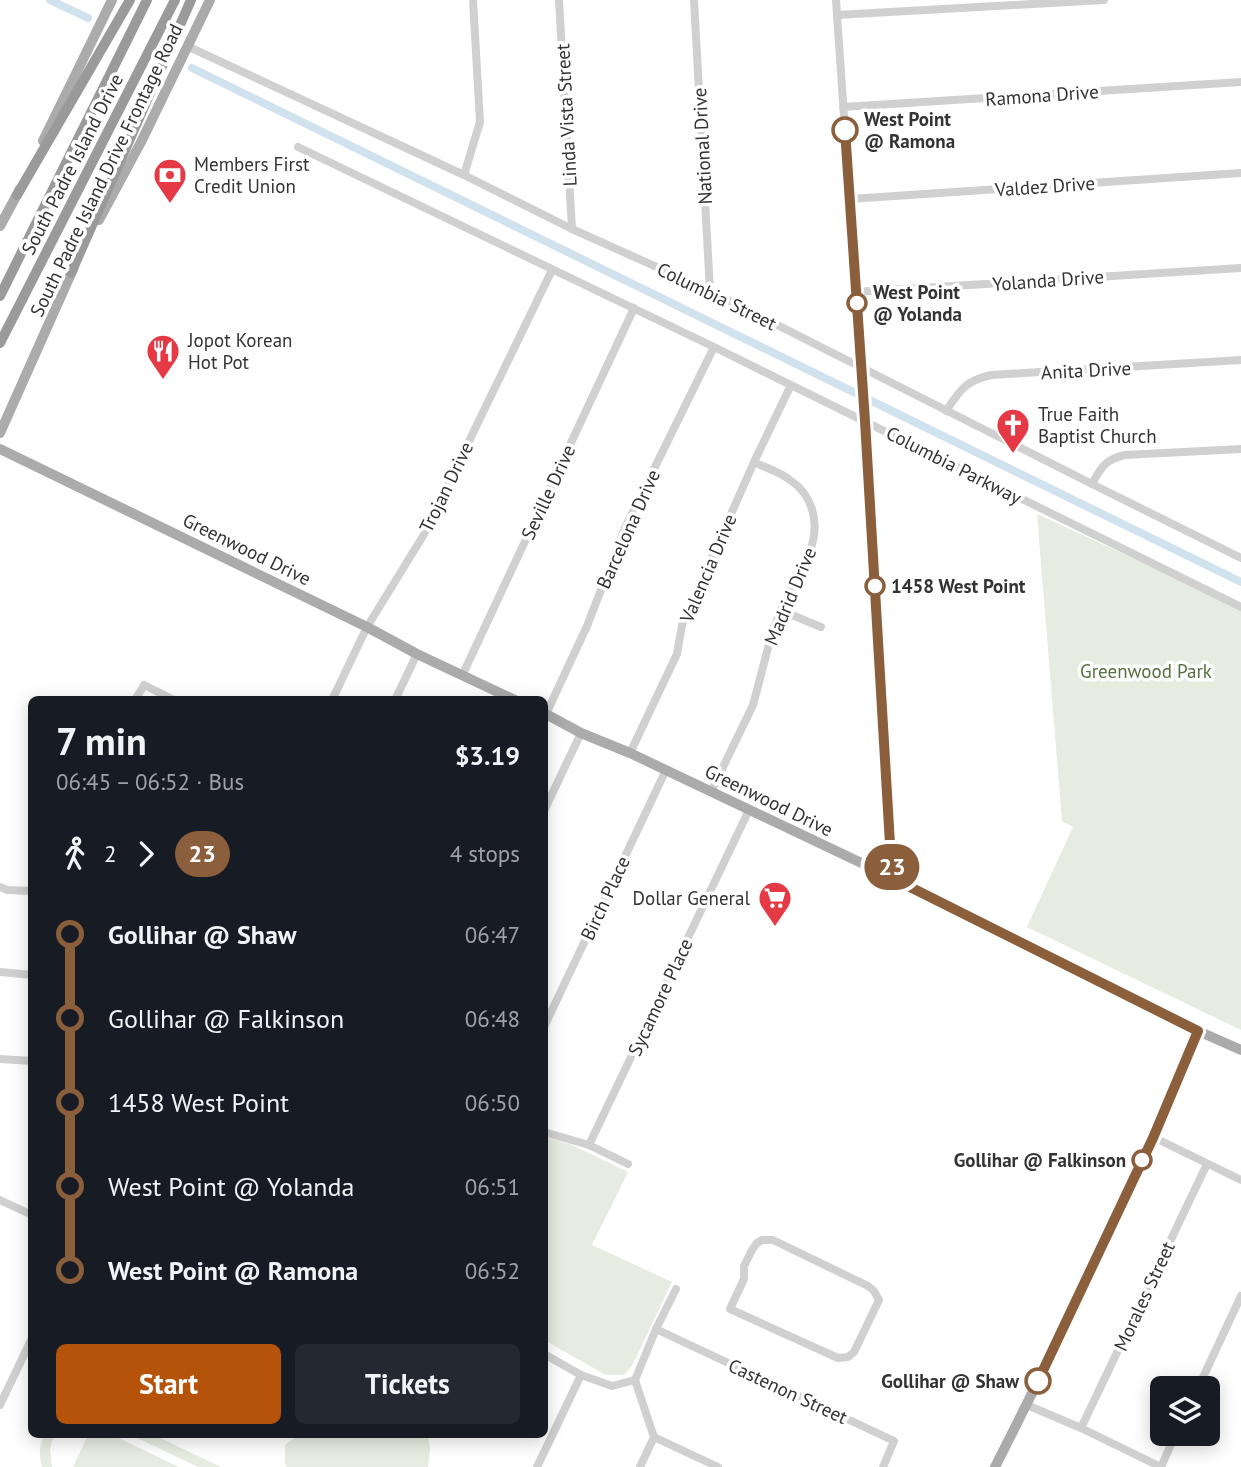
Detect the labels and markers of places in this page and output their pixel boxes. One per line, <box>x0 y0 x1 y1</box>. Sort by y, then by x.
place label: West Point @ Ramona <box>864 107 955 153</box>
marker: West Point @ Ramona <box>832 117 858 143</box>
place label: Members First Credit Union <box>194 152 310 198</box>
bank icon: Members First Credit Union <box>151 156 189 205</box>
place label: West Point @ Yolanda <box>873 280 962 326</box>
marker: West Point @ Yolanda <box>847 293 867 313</box>
place label: Jopot Korean Hot Pot <box>187 328 292 374</box>
restaurant icon: Jopot Korean Hot Pot <box>144 332 182 381</box>
place label: True Faith Baptist Church <box>1038 402 1157 448</box>
church icon: True Faith Baptist Church <box>994 406 1032 455</box>
place label: 1458 West Point <box>891 574 1026 598</box>
marker: 1458 West Point <box>865 576 885 596</box>
supermarket icon: Dollar General <box>756 879 794 928</box>
place label: Dollar General <box>633 886 750 910</box>
place label: Gollihar @ Falkinson <box>954 1148 1126 1172</box>
marker: Gollihar @ Falkinson <box>1132 1150 1152 1170</box>
marker: Gollihar @ Shaw <box>1025 1368 1051 1394</box>
place label: Gollihar @ Shaw <box>881 1369 1019 1393</box>

